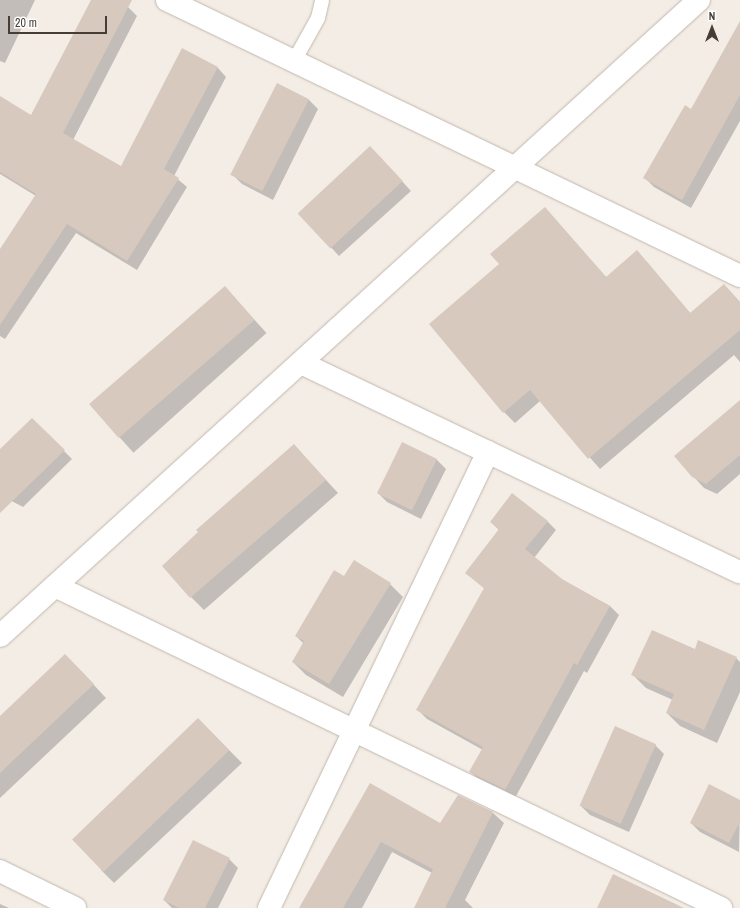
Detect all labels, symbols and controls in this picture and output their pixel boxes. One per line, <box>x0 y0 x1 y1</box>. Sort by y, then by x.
scale bar <box>10 8 109 34</box>
north arrow <box>692 8 732 48</box>
text: N <box>709 9 715 23</box>
text: 20 m <box>15 15 37 31</box>

